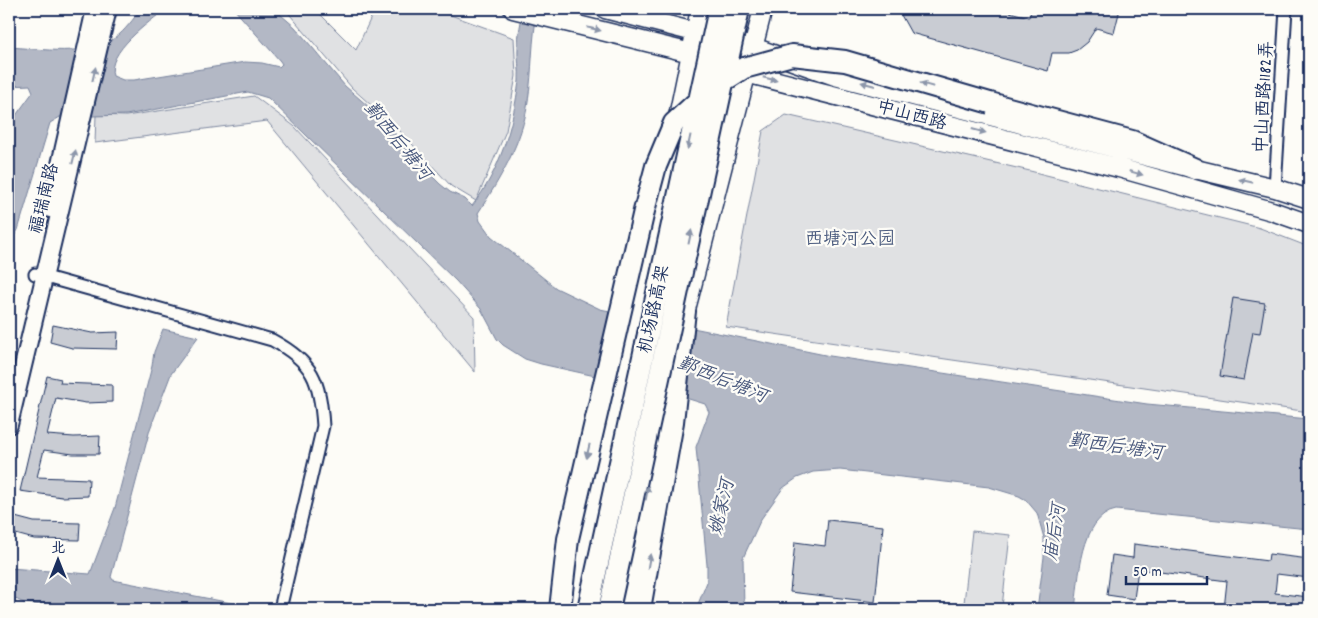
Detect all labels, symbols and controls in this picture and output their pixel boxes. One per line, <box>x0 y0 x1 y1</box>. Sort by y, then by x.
one-way arrow <box>587 25 602 33</box>
street label: 中山西路1182弄 <box>1250 40 1281 154</box>
one-way arrow <box>90 66 98 81</box>
one-way arrow <box>763 75 778 83</box>
one-way arrow <box>860 80 875 88</box>
one-way arrow <box>919 80 934 88</box>
street label: 中山西路 <box>873 95 949 138</box>
water label: 鄞西后塘河 <box>356 97 439 190</box>
one-way arrow <box>971 128 986 136</box>
one-way arrow <box>685 134 693 150</box>
one-way arrow <box>70 149 78 164</box>
street label: 福瑞南路 <box>25 161 66 237</box>
one-way arrow <box>1128 169 1143 177</box>
one-way arrow <box>1238 177 1253 185</box>
one-way arrow <box>686 228 694 244</box>
park label: 西塘河公园 <box>805 228 895 253</box>
street label: 机场路高架 <box>634 263 677 356</box>
water label: 鄞西后塘河 <box>673 351 774 413</box>
water label: 鄞西后塘河 <box>1067 428 1167 469</box>
one-way arrow <box>584 444 592 459</box>
water label: 姚家河 <box>704 474 744 539</box>
one-way arrow <box>643 485 651 500</box>
water label: 庙后河 <box>1039 499 1075 563</box>
north arrow <box>32 536 82 586</box>
text: 北 <box>51 539 65 559</box>
one-way arrow <box>645 553 653 569</box>
scale bar <box>1126 553 1207 585</box>
text: 50 m <box>1133 562 1162 584</box>

